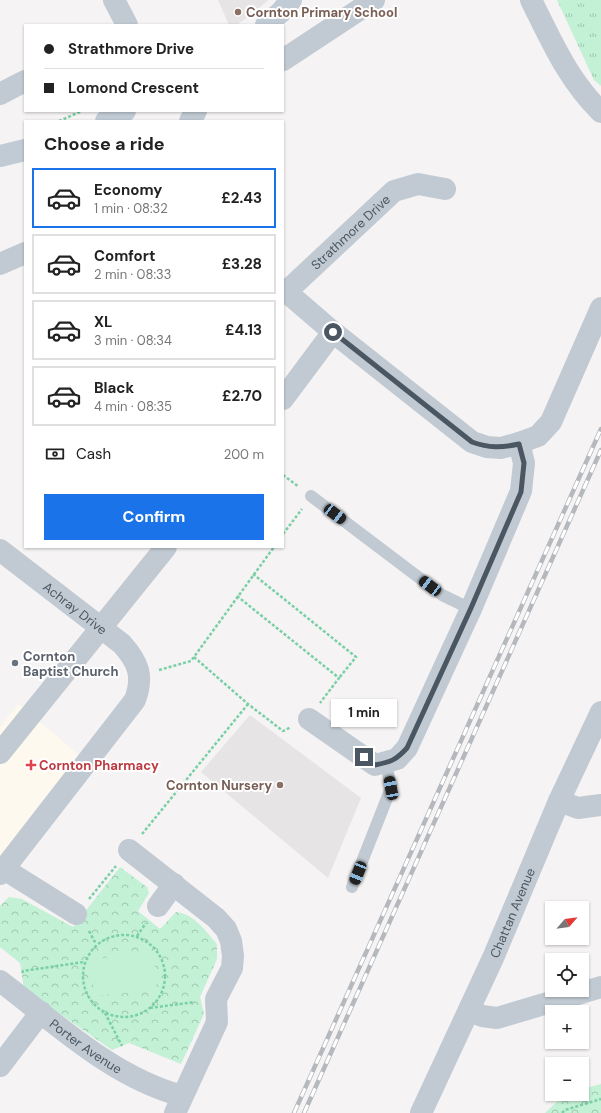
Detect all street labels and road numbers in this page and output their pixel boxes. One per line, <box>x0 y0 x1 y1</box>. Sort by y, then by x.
street label: Strathmore Drive <box>307 191 394 273</box>
street label: Achray Drive <box>39 578 110 638</box>
street label: Chattan Avenue <box>486 865 539 961</box>
street label: Porter Avenue <box>46 1015 125 1078</box>

